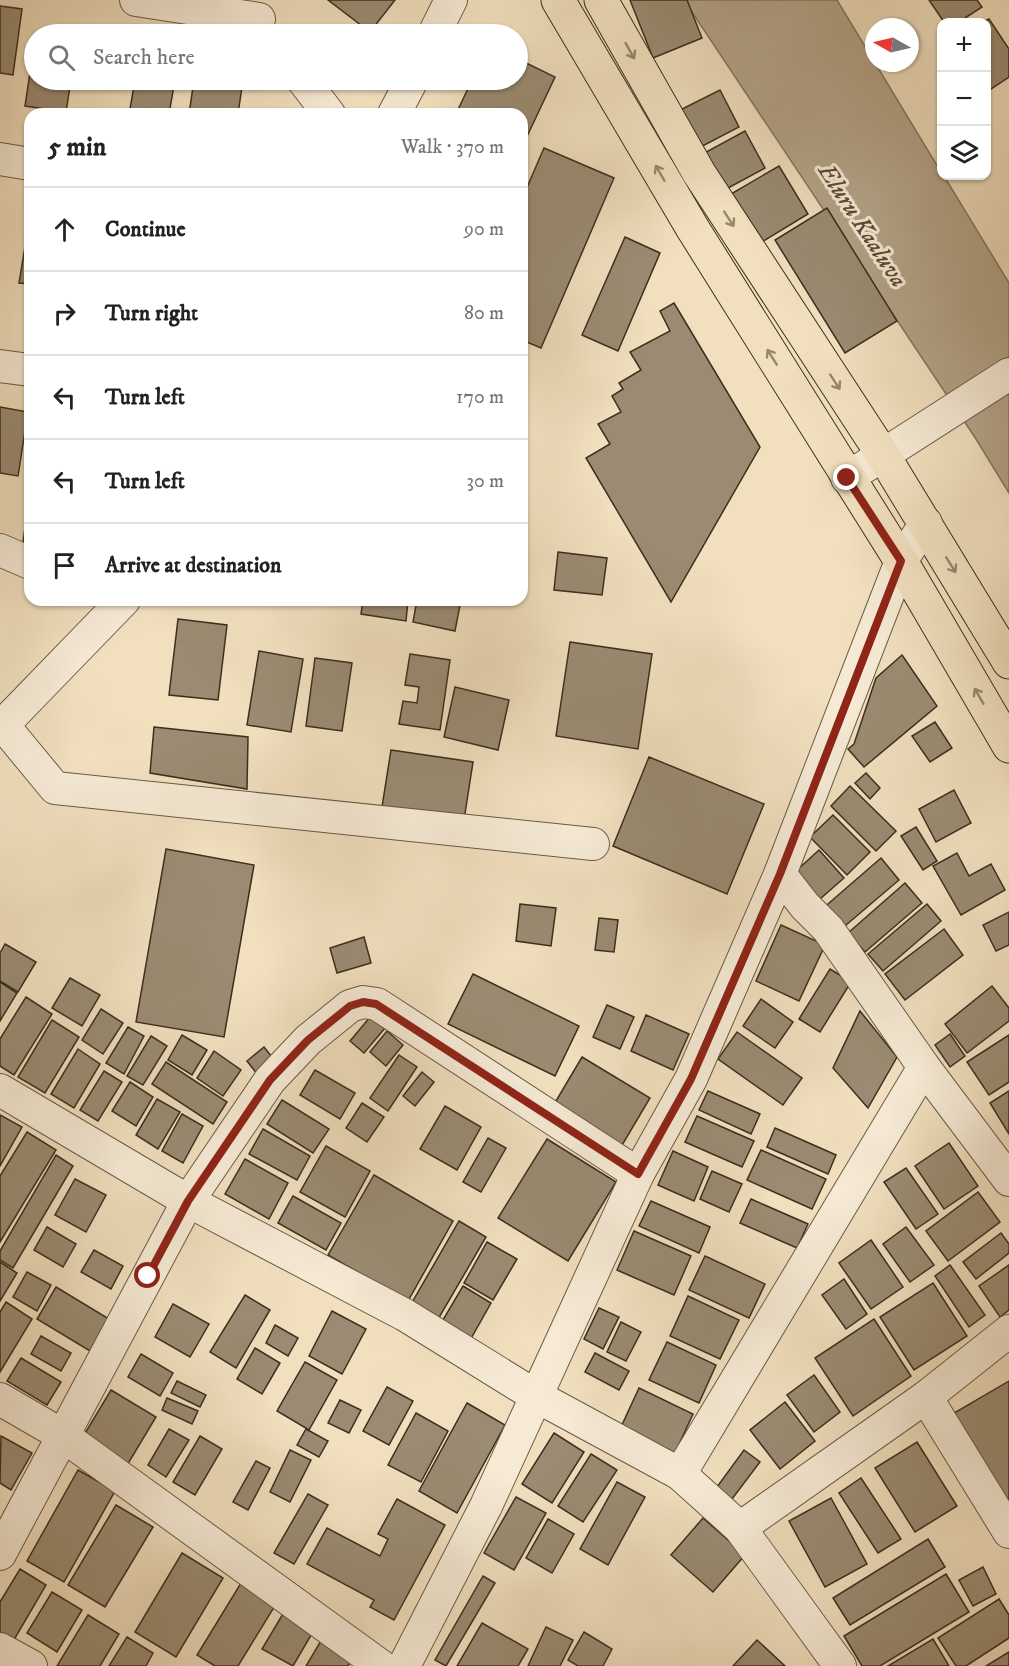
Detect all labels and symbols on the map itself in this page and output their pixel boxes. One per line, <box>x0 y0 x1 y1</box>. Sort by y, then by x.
north arrow <box>865 18 919 72</box>
one-way arrow <box>624 42 636 59</box>
water label: Eluru Kaaluva <box>810 156 913 293</box>
one-way arrow <box>653 165 665 182</box>
one-way arrow <box>723 210 735 227</box>
one-way arrow <box>766 349 778 366</box>
one-way arrow <box>830 373 842 390</box>
route end <box>833 464 859 490</box>
one-way arrow <box>946 556 958 573</box>
one-way arrow <box>973 687 985 704</box>
route start <box>134 1262 160 1288</box>

